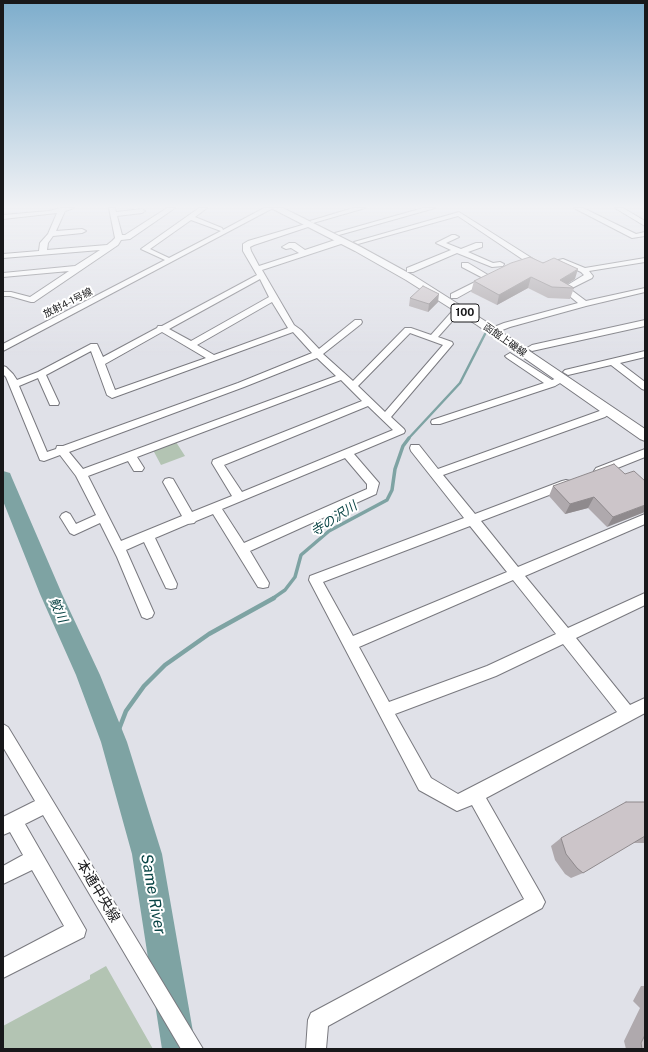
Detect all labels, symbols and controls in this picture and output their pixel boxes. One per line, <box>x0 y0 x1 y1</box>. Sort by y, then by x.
street label: 放射4-1号線 <box>41 286 95 320</box>
road number: 100 <box>451 304 479 322</box>
street label: 函館上磯線 <box>481 321 529 359</box>
water label: 寺の沢川 <box>308 498 360 540</box>
water label: 鮫川 <box>45 595 71 625</box>
water label: Same River <box>136 852 170 936</box>
street label: 本通中央線 <box>73 857 123 925</box>

